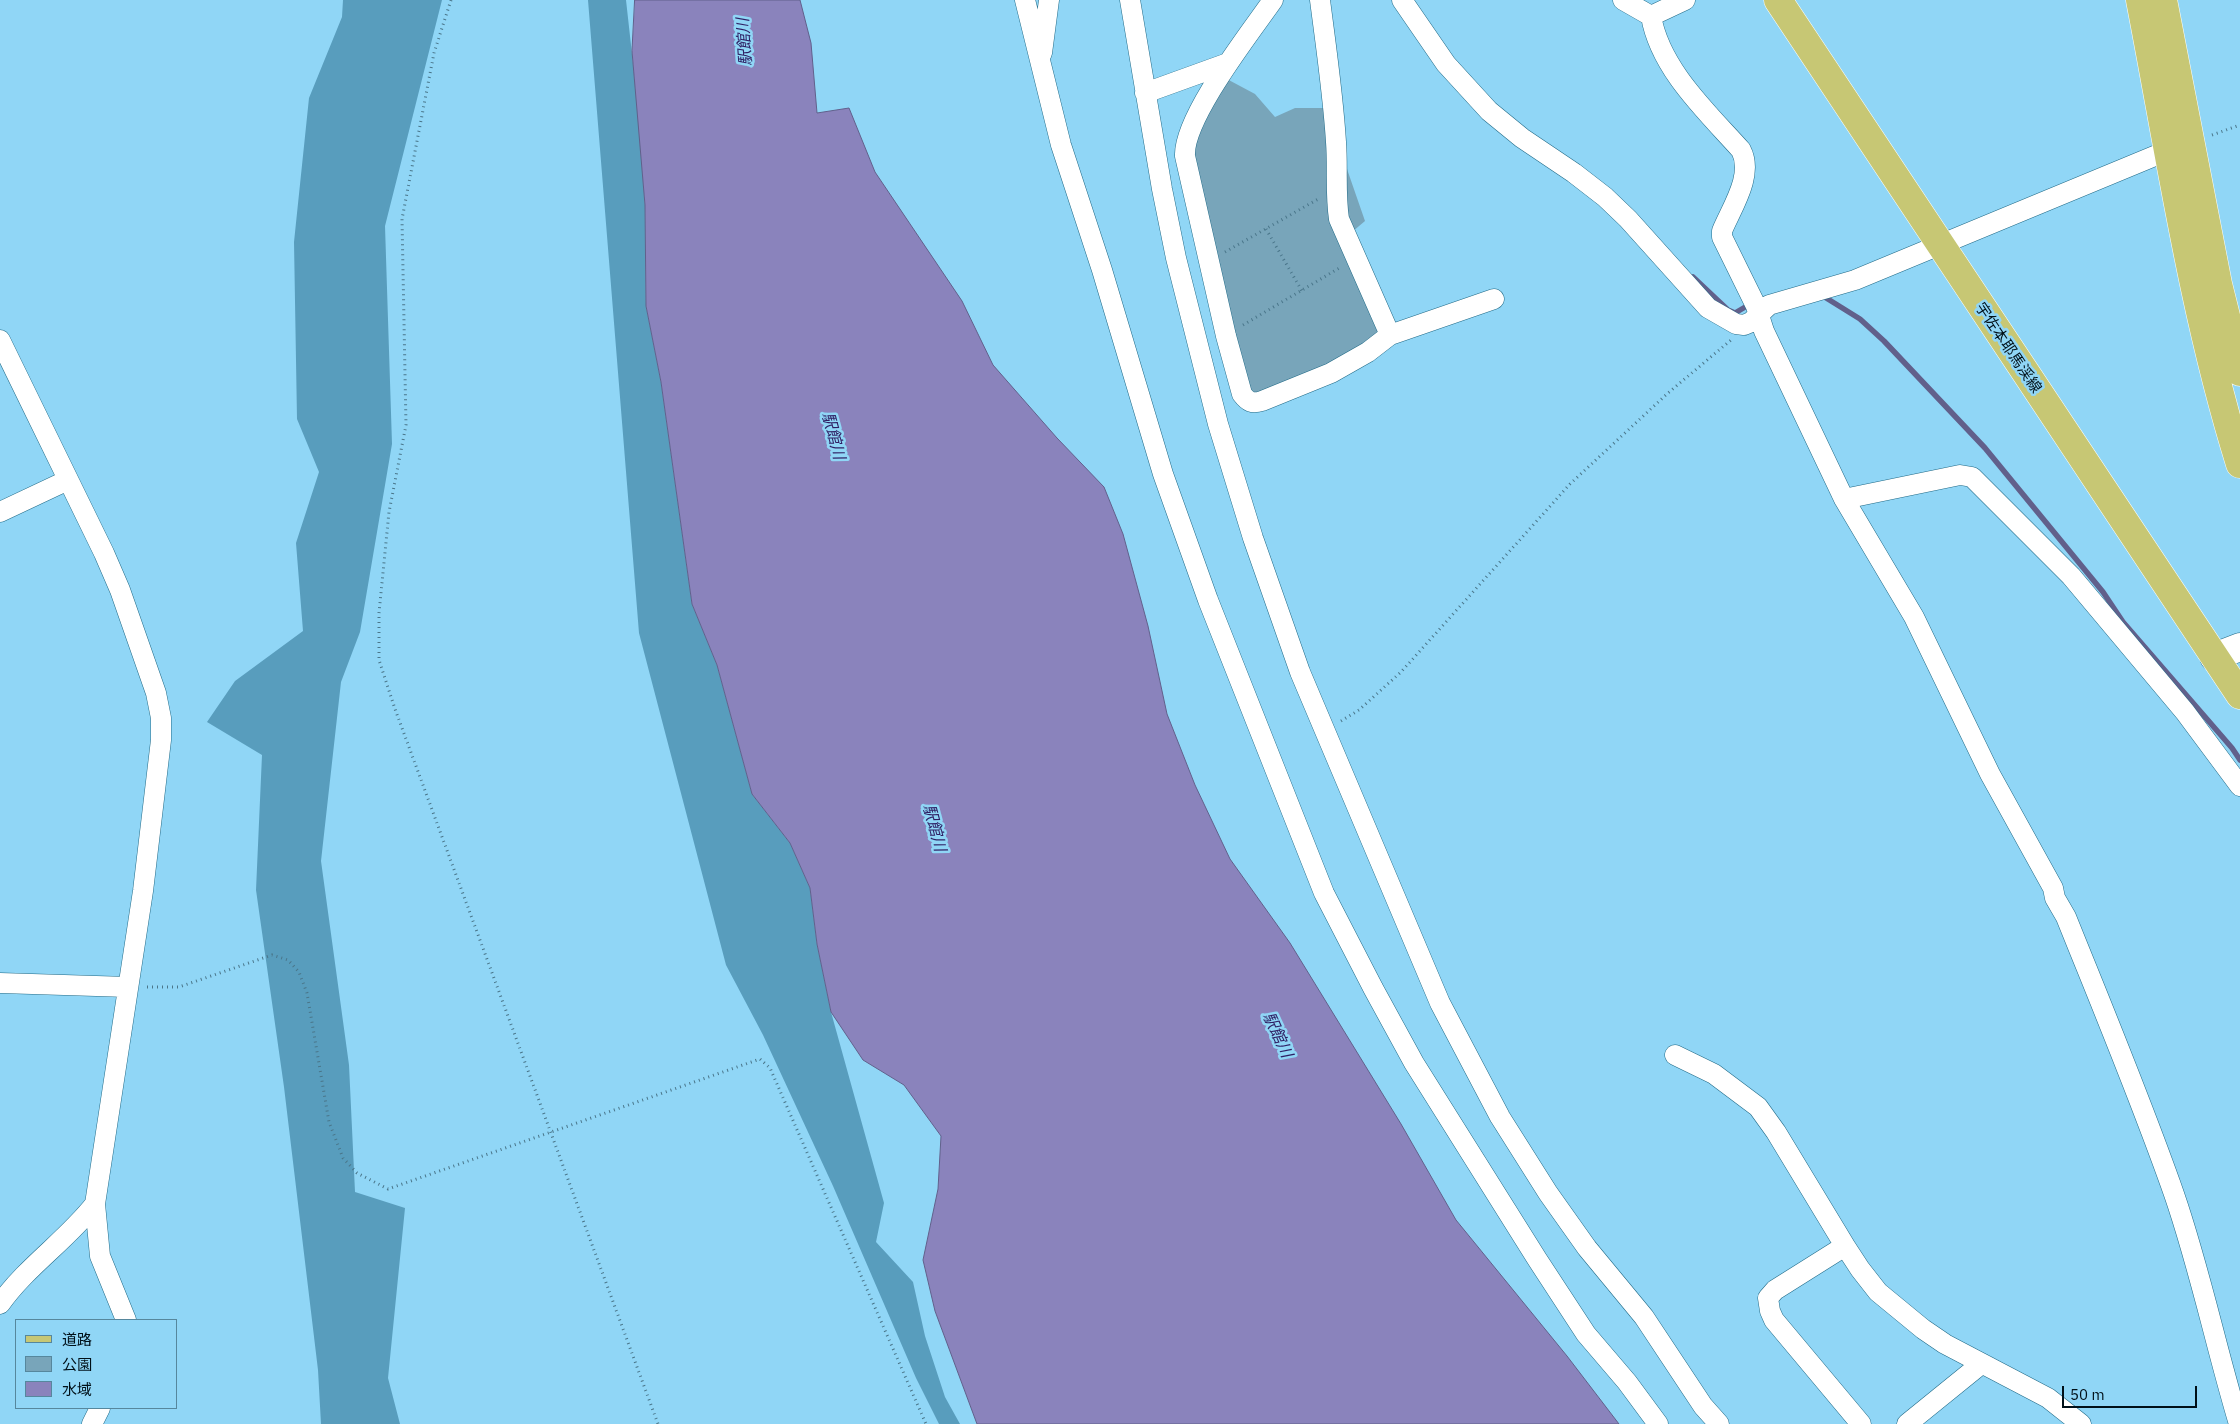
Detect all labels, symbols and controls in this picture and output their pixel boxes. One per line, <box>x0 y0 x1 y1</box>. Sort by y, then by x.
water label: 駅館川 <box>734 17 756 67</box>
street label: 宇佐本耶馬渓線 <box>1971 299 2045 397</box>
water label: 駅館川 <box>818 410 848 462</box>
water label: 駅館川 <box>919 802 949 854</box>
water label: 駅館川 <box>1258 1009 1296 1061</box>
legend <box>15 1319 178 1409</box>
text: 道路 <box>62 1330 92 1349</box>
text: 公園 <box>62 1355 92 1374</box>
scale bar <box>2065 1376 2200 1408</box>
text: 水域 <box>62 1380 92 1399</box>
text: 50 m <box>2070 1385 2105 1404</box>

